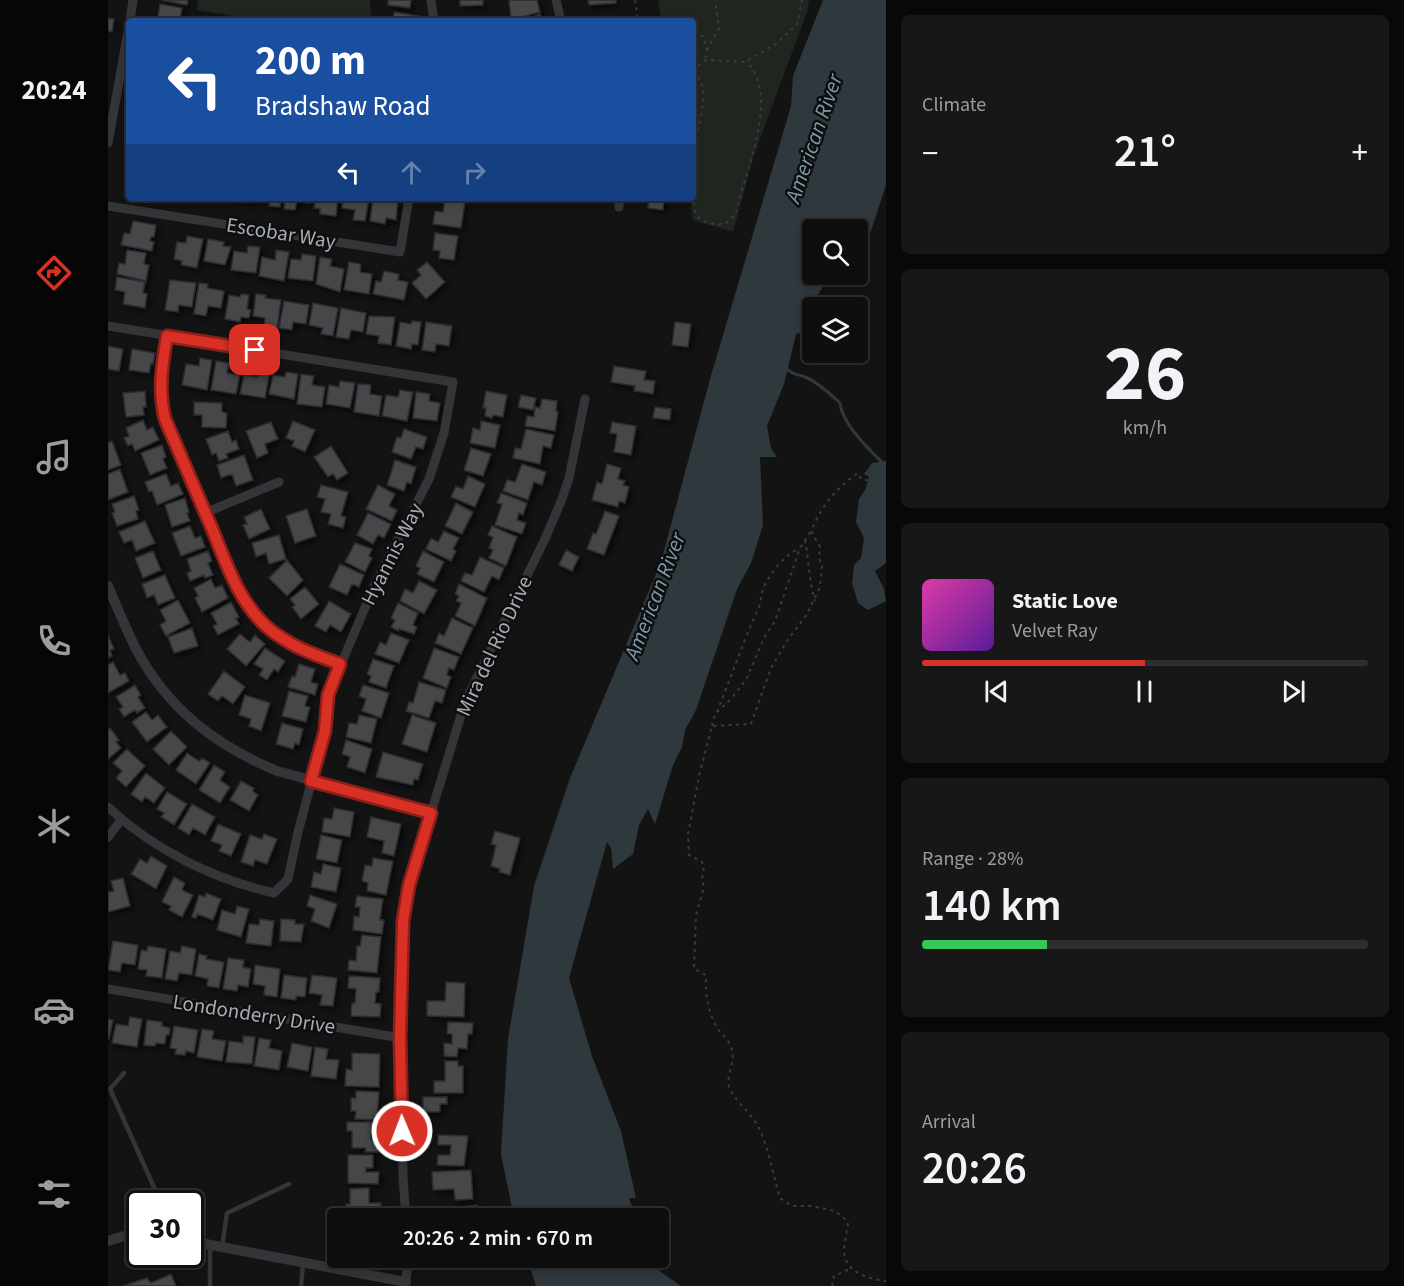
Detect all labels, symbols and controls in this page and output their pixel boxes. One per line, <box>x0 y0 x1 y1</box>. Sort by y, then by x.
text: 200 m <box>255 31 366 91</box>
icon: left <box>156 42 234 120</box>
water label: American River <box>776 68 851 209</box>
text: 20:24 <box>21 71 87 110</box>
text: Bradshaw Road <box>255 87 431 126</box>
text: Climate <box>922 91 986 119</box>
text: 21° <box>1114 120 1176 184</box>
text: − <box>922 130 938 177</box>
text: + <box>1352 130 1368 177</box>
icon: left <box>332 156 365 189</box>
icon: ahead <box>395 156 428 189</box>
icon: right <box>458 156 491 189</box>
street label: Escobar Way <box>224 210 338 256</box>
map controls <box>802 219 868 363</box>
button: search <box>802 219 868 285</box>
icon: directions <box>33 252 75 294</box>
button: layers <box>802 297 868 363</box>
text: 26 <box>1104 319 1186 430</box>
pin <box>229 324 280 375</box>
icon: arrive <box>238 333 271 366</box>
text: km/h <box>1123 414 1167 442</box>
icon: music <box>33 436 75 478</box>
street label: Hyannis Way <box>353 497 431 610</box>
water label: American River <box>615 526 694 667</box>
street label: Mira del Rio Drive <box>448 571 540 721</box>
text: Static Love <box>1012 585 1118 617</box>
text: Velvet Ray <box>1012 617 1098 645</box>
icon: phone <box>33 620 75 662</box>
icon: previous <box>980 675 1013 708</box>
icon: pause <box>1128 675 1161 708</box>
icon: next <box>1277 675 1310 708</box>
icon: climate <box>33 805 75 847</box>
text: Range · 28% <box>922 845 1023 873</box>
text: 140 km <box>922 874 1062 938</box>
street label: Londonderry Drive <box>171 986 337 1042</box>
icon: car <box>33 989 75 1031</box>
position arrow <box>370 1099 434 1163</box>
text: Arrival <box>922 1108 976 1136</box>
text: 20:26 <box>922 1137 1027 1201</box>
icon: filters <box>33 1173 75 1215</box>
speed limit sign: 30 <box>126 1190 204 1268</box>
text: 20:26 · 2 min · 670 m <box>403 1222 593 1254</box>

